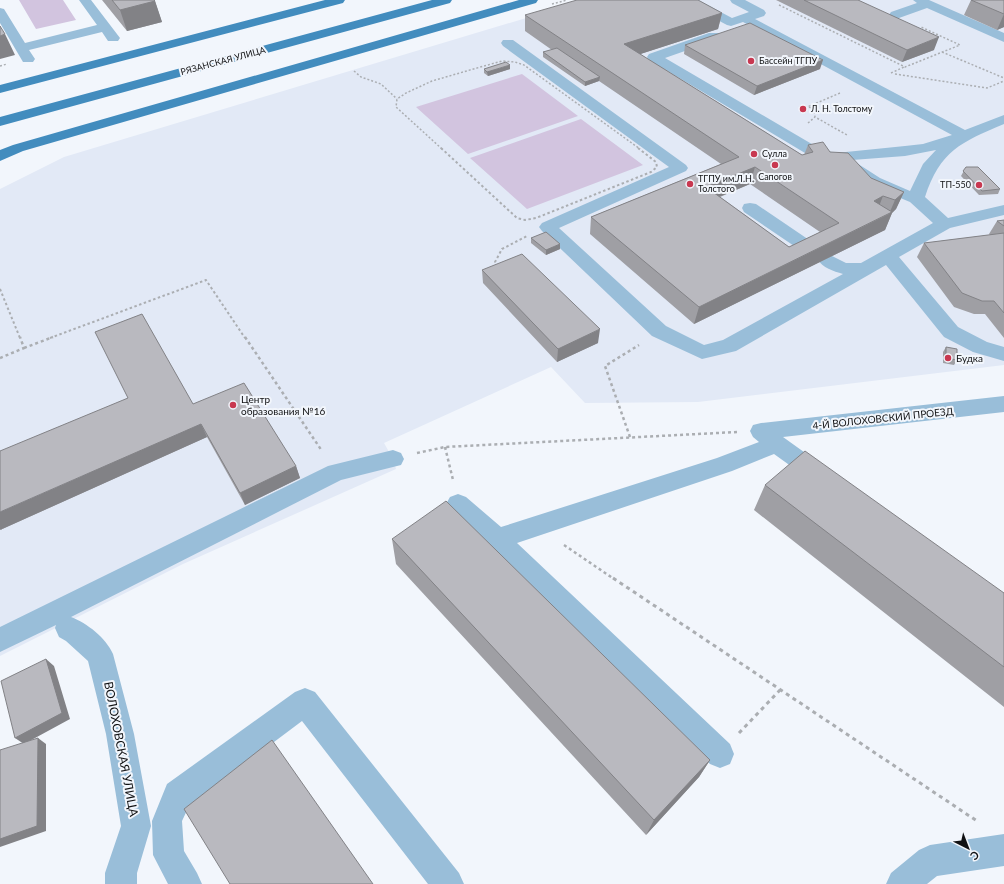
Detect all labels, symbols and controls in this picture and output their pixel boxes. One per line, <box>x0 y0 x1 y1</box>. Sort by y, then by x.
street label: РЯЗАНСКАЯ УЛИЦА <box>179 44 267 77</box>
place label: Бассейн ТГПУ <box>759 55 818 66</box>
marker: Бассейн ТГПУ <box>746 56 756 66</box>
place label: Л. Н. Толстому <box>810 103 873 114</box>
marker: Л. Н. Толстому <box>798 104 808 114</box>
place label: Сулла <box>762 148 787 159</box>
marker: Сулла <box>749 149 759 159</box>
marker: Сапогов <box>770 160 780 170</box>
place label: Сапогов <box>758 171 792 182</box>
place label: ТГПУ им.Л.Н. Толстого <box>698 173 754 194</box>
marker: ТГПУ им.Л.Н. Толстого <box>685 179 695 189</box>
place label: ТП-550 <box>940 179 971 190</box>
marker: ТП-550 <box>974 180 984 190</box>
place label: Будка <box>956 352 983 364</box>
marker: Будка <box>943 353 953 363</box>
place label: Центр образования №16 <box>241 393 325 417</box>
marker: Центр образования №16 <box>228 400 238 410</box>
street label: 4-Й ВОЛОХОВСКИЙ ПРОЕЗД <box>812 405 954 431</box>
street label: ВОЛОХОВСКАЯ УЛИЦА <box>101 680 142 819</box>
north arrow <box>948 828 988 868</box>
text: С <box>967 849 982 864</box>

